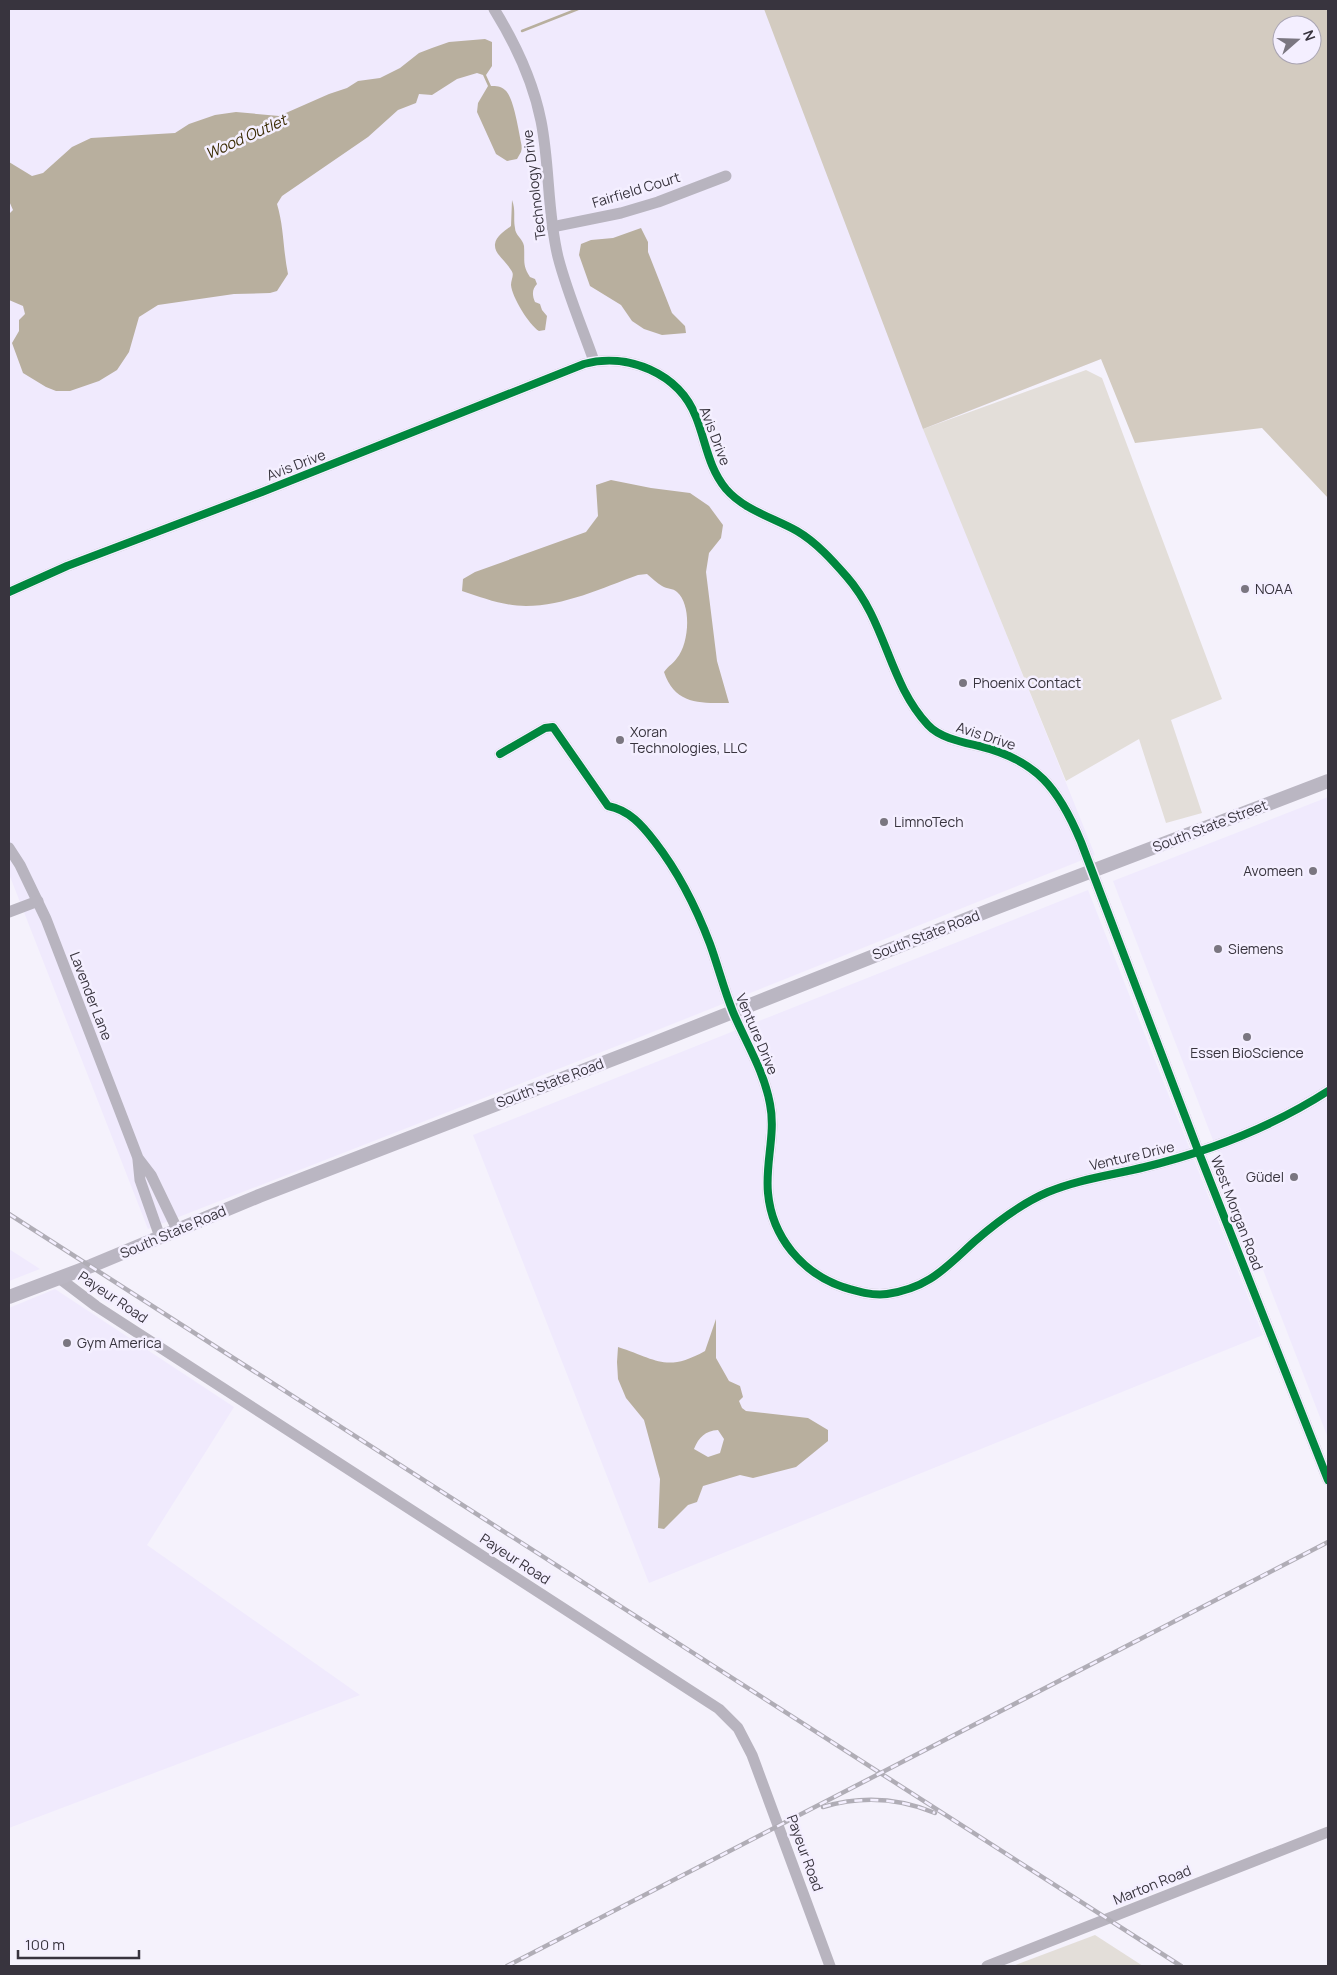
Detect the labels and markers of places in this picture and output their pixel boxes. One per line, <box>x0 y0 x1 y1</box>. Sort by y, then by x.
place label: NOAA <box>1255 579 1293 598</box>
marker: NOAA <box>1239 583 1251 595</box>
place label: Phoenix Contact <box>973 673 1082 692</box>
marker: Phoenix Contact <box>957 677 969 689</box>
place label: Xoran Technologies, LLC <box>630 722 748 757</box>
marker: Xoran Technologies, LLC <box>614 734 626 746</box>
place label: LimnoTech <box>894 812 963 831</box>
marker: LimnoTech <box>878 816 890 828</box>
place label: Avomeen <box>1243 861 1303 880</box>
marker: Avomeen <box>1307 865 1319 877</box>
place label: Siemens <box>1228 939 1283 958</box>
marker: Siemens <box>1212 943 1224 955</box>
marker: Essen BioScience <box>1241 1031 1253 1043</box>
place label: Essen BioScience <box>1190 1043 1304 1062</box>
place label: Güdel <box>1246 1167 1284 1186</box>
marker: Güdel <box>1288 1171 1300 1183</box>
place label: Gym America <box>77 1333 162 1352</box>
marker: Gym America <box>61 1337 73 1349</box>

